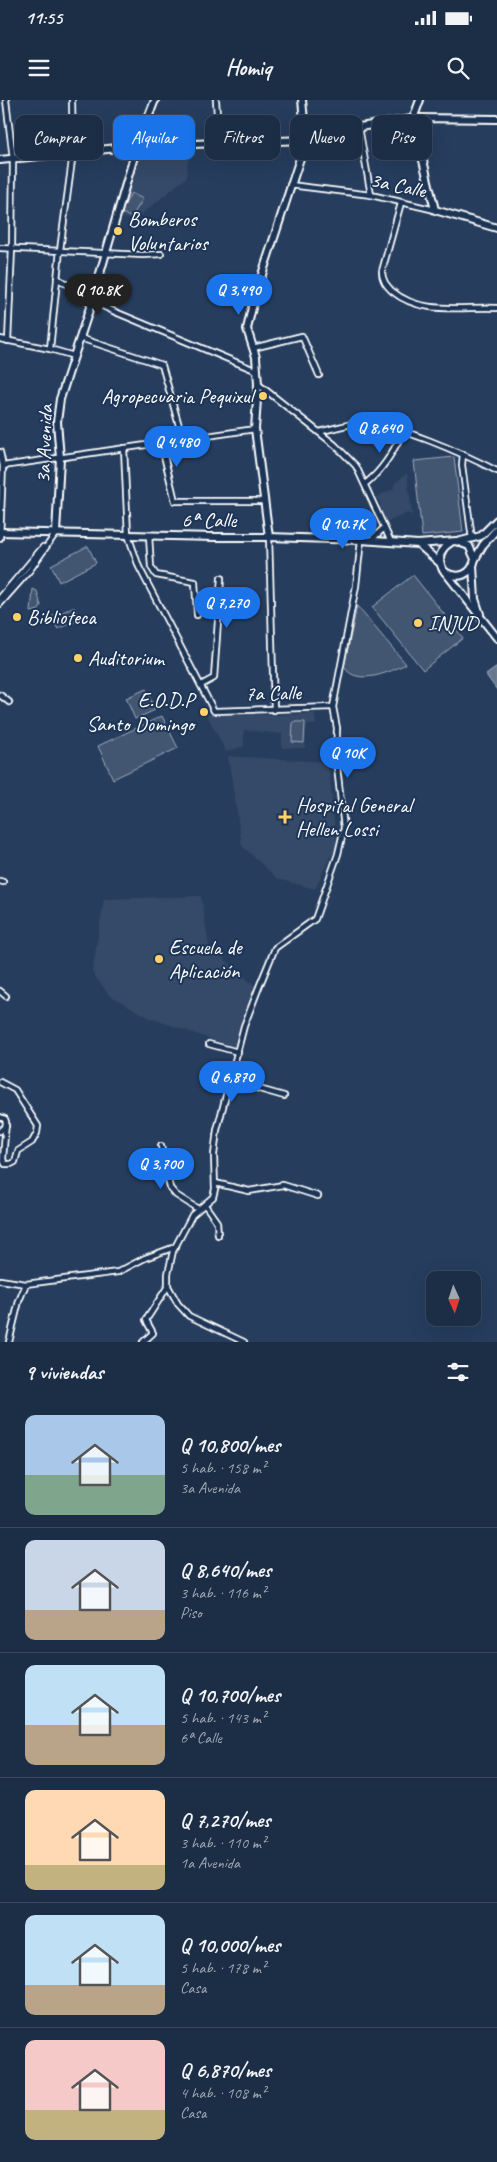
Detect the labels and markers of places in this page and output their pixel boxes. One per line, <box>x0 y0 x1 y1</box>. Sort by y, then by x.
place label: Bomberos Voluntarios <box>128 206 209 256</box>
marker: Bomberos Voluntarios <box>112 225 124 237</box>
pin: Q 10.8K <box>52 274 144 316</box>
pin: Q 3,490 <box>193 274 285 316</box>
place label: Agropecuaria Pequixul <box>102 383 256 409</box>
marker: Agropecuaria Pequixul <box>257 390 269 402</box>
pin: Q 8,640 <box>334 412 426 454</box>
pin: Q 4,480 <box>131 426 223 468</box>
pin: Q 10.7K <box>297 508 389 550</box>
pin: Q 7,270 <box>181 586 273 629</box>
place label: Biblioteca <box>27 604 97 630</box>
place label: INJUD <box>428 610 480 636</box>
marker: Biblioteca <box>11 611 23 623</box>
marker: INJUD <box>412 617 424 629</box>
place label: Auditorium <box>88 645 166 671</box>
marker: Auditorium <box>72 652 84 664</box>
place label: E.O.D.P Santo Domingo <box>86 687 197 737</box>
marker: E.O.D.P Santo Domingo <box>198 706 210 718</box>
pin: Q 10K <box>313 736 383 779</box>
place label: Hospital General Hellen Lossi <box>296 792 415 842</box>
marker: Hospital General Hellen Lossi <box>278 810 292 824</box>
place label: Escuela de Aplicación <box>169 934 244 984</box>
marker: Escuela de Aplicación <box>153 953 165 965</box>
pin: Q 6,870 <box>186 1060 278 1103</box>
pin: Q 3,700 <box>115 1148 207 1190</box>

